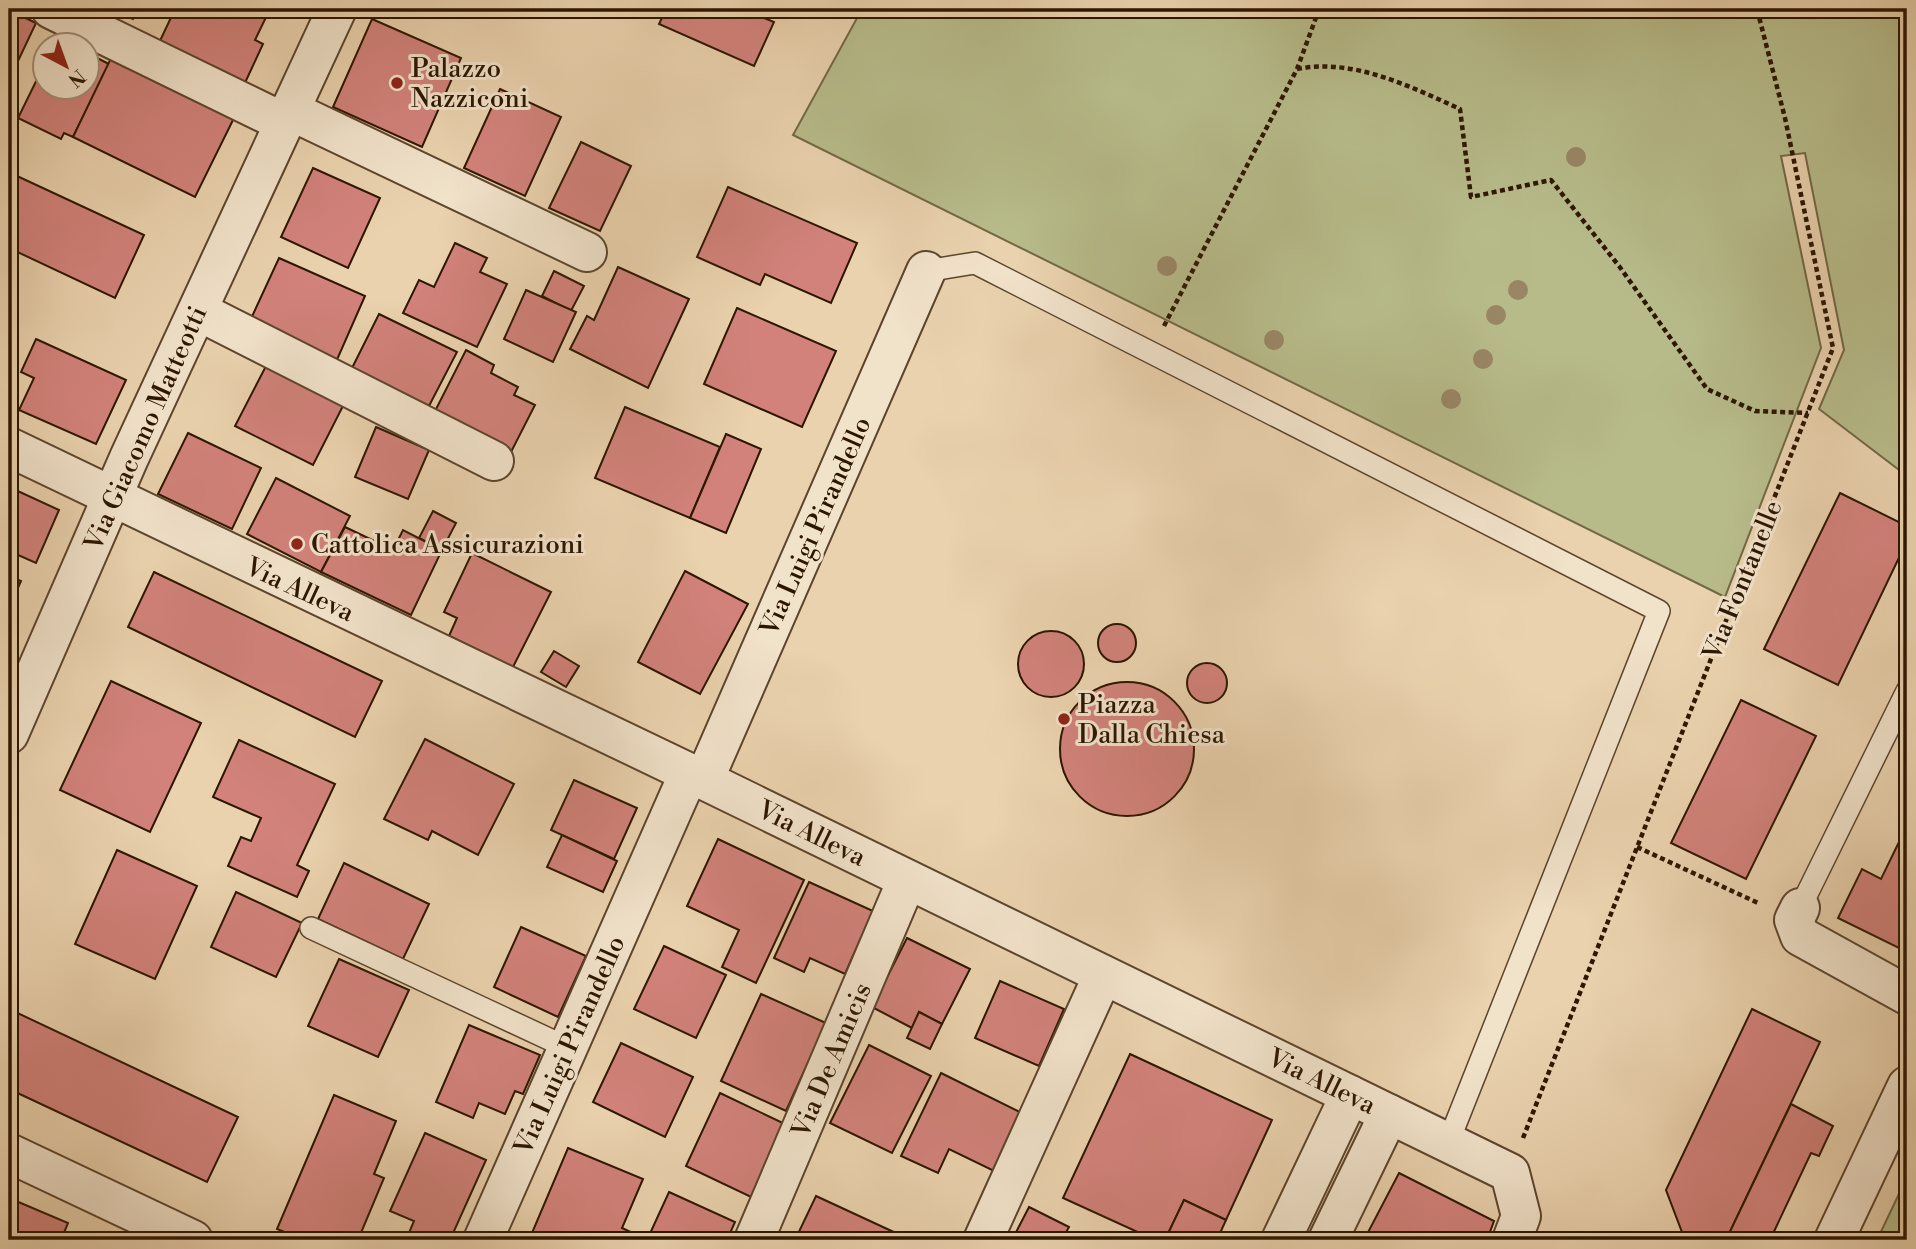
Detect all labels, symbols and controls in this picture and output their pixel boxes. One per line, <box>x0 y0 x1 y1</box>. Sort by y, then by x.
north arrow <box>32 32 102 102</box>
place label: Palazzo Nazziconi <box>411 53 528 115</box>
text: N <box>63 64 90 92</box>
marker: Palazzo Nazziconi <box>389 75 405 91</box>
street label: Via Giacomo Matteotti <box>77 301 214 557</box>
street label: Via Luigi Pirandello <box>753 412 879 642</box>
street label: Via Fontanelle <box>1696 496 1790 666</box>
place label: Cattolica Assicurazioni <box>311 529 584 561</box>
marker: Cattolica Assicurazioni <box>289 536 305 552</box>
street label: Via Alleva <box>239 550 360 629</box>
place label: Piazza Dalla Chiesa <box>1078 689 1226 751</box>
marker: Piazza Dalla Chiesa <box>1056 711 1072 727</box>
street label: Via Alleva <box>751 794 872 874</box>
street label: Via Luigi Pirandello <box>507 931 633 1161</box>
street label: Via De Amicis <box>785 978 879 1144</box>
street label: Via Alleva <box>1261 1042 1382 1122</box>

